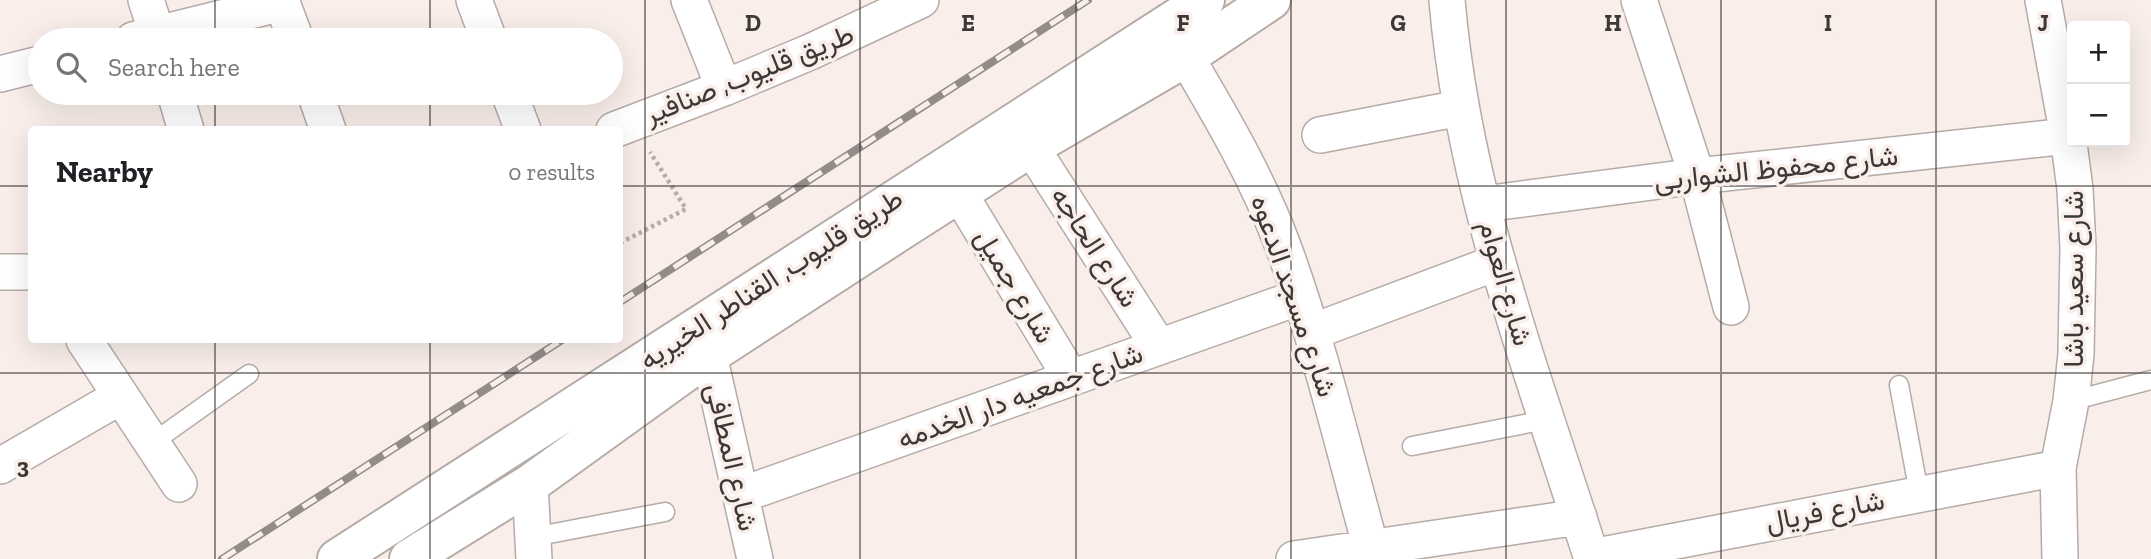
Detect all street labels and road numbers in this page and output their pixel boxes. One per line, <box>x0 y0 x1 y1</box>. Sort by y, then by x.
street label: طريق قليوب, صنافير <box>639 17 859 132</box>
street label: شارع محفوظ الشواربى <box>1652 139 1900 199</box>
street label: طريق قليوب, القناطر الخيريه <box>633 181 909 377</box>
street label: شارع الحاجه <box>1042 181 1146 314</box>
street label: شارع سعيد باشا <box>2057 190 2092 368</box>
street label: شارع مسجد الدعوه <box>1242 191 1344 402</box>
street label: شارع العوام <box>1470 217 1540 350</box>
street label: شارع جميل <box>966 223 1062 350</box>
street label: شارع جمعيه دار الخدمه <box>893 336 1148 458</box>
street label: شارع المطافى <box>697 380 765 534</box>
street label: شارع فريال <box>1763 483 1888 541</box>

